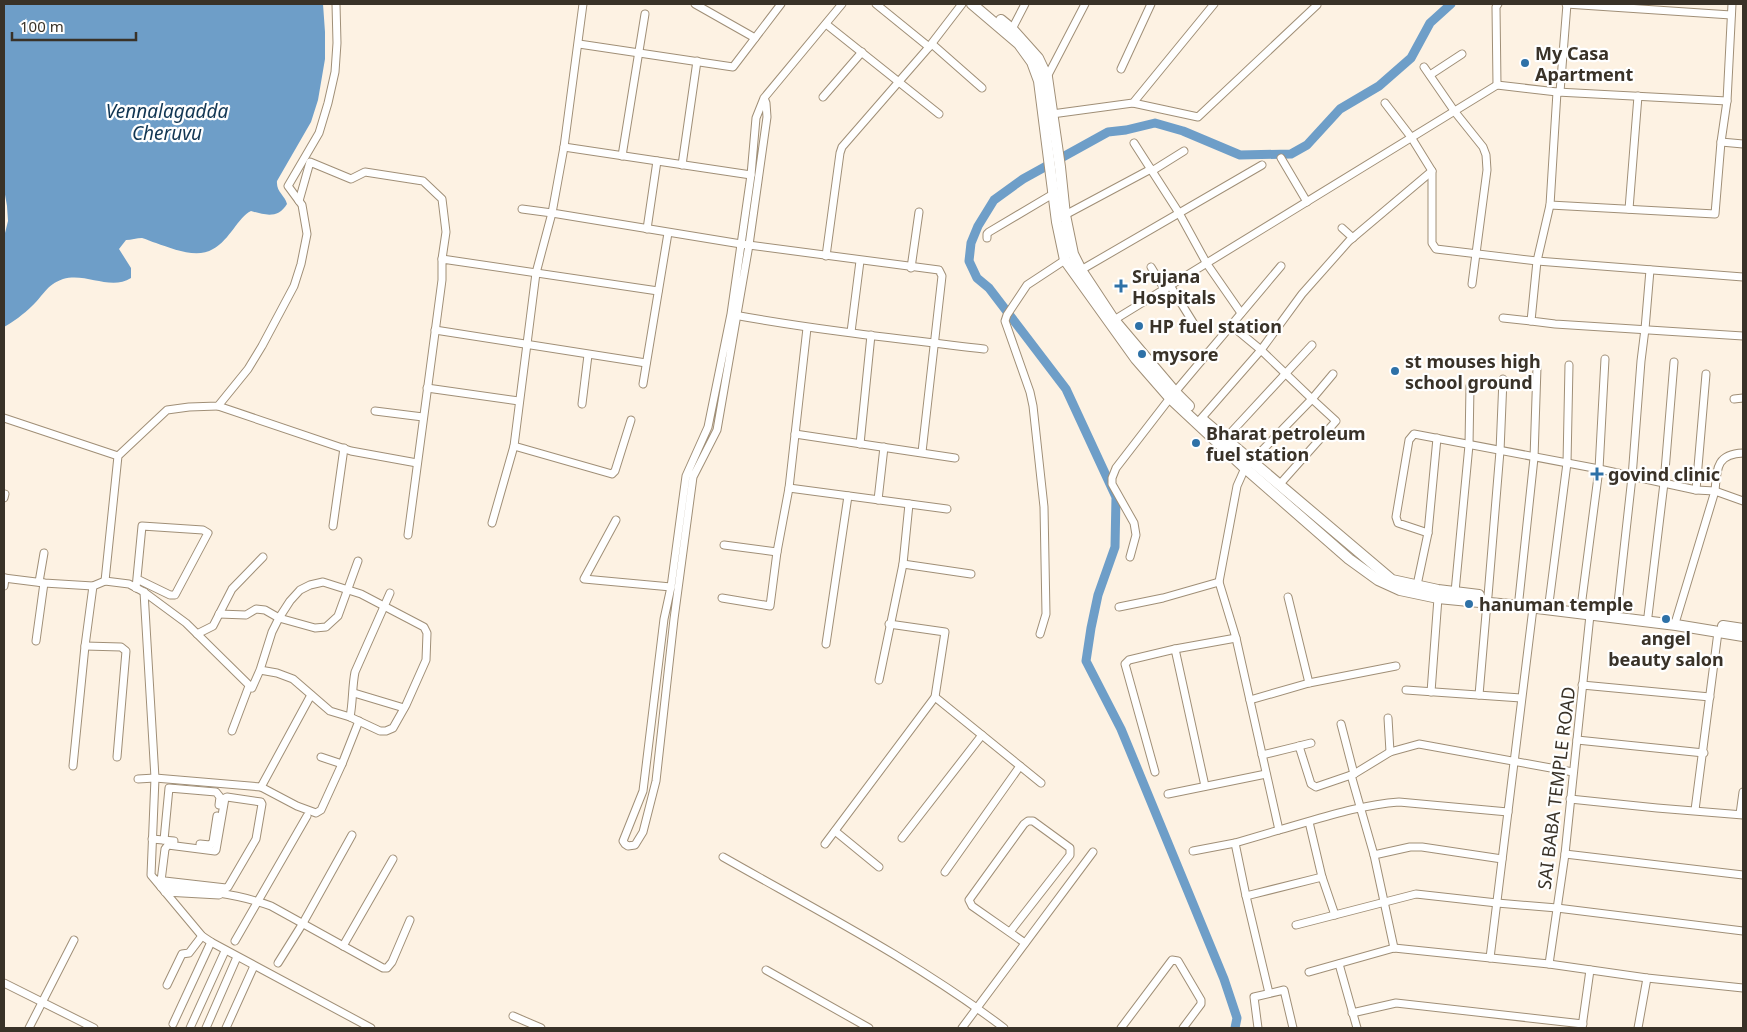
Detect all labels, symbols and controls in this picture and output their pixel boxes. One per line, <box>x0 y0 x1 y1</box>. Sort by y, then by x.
scale bar <box>12 10 136 42</box>
text: 100 m <box>20 16 64 36</box>
place label: My Casa Apartment <box>1535 41 1633 86</box>
marker: My Casa Apartment <box>1519 57 1531 69</box>
water label: Vennalagadda Cheruvu <box>106 98 229 146</box>
place label: Srujana Hospitals <box>1132 264 1216 309</box>
marker: Srujana Hospitals <box>1114 279 1128 293</box>
place label: HP fuel station <box>1149 314 1282 338</box>
marker: HP fuel station <box>1133 320 1145 332</box>
place label: mysore <box>1152 342 1219 366</box>
marker: mysore <box>1136 348 1148 360</box>
place label: st mouses high school ground <box>1405 349 1541 394</box>
marker: st mouses high school ground <box>1389 365 1401 377</box>
place label: Bharat petroleum fuel station <box>1206 421 1366 466</box>
marker: Bharat petroleum fuel station <box>1190 437 1202 449</box>
place label: govind clinic <box>1608 462 1720 486</box>
marker: govind clinic <box>1590 467 1604 481</box>
place label: hanuman temple <box>1479 592 1633 616</box>
marker: hanuman temple <box>1463 598 1475 610</box>
marker: angel beauty salon <box>1660 613 1672 625</box>
place label: angel beauty salon <box>1608 626 1724 671</box>
street label: SAI BABA TEMPLE ROAD <box>1532 685 1580 891</box>

